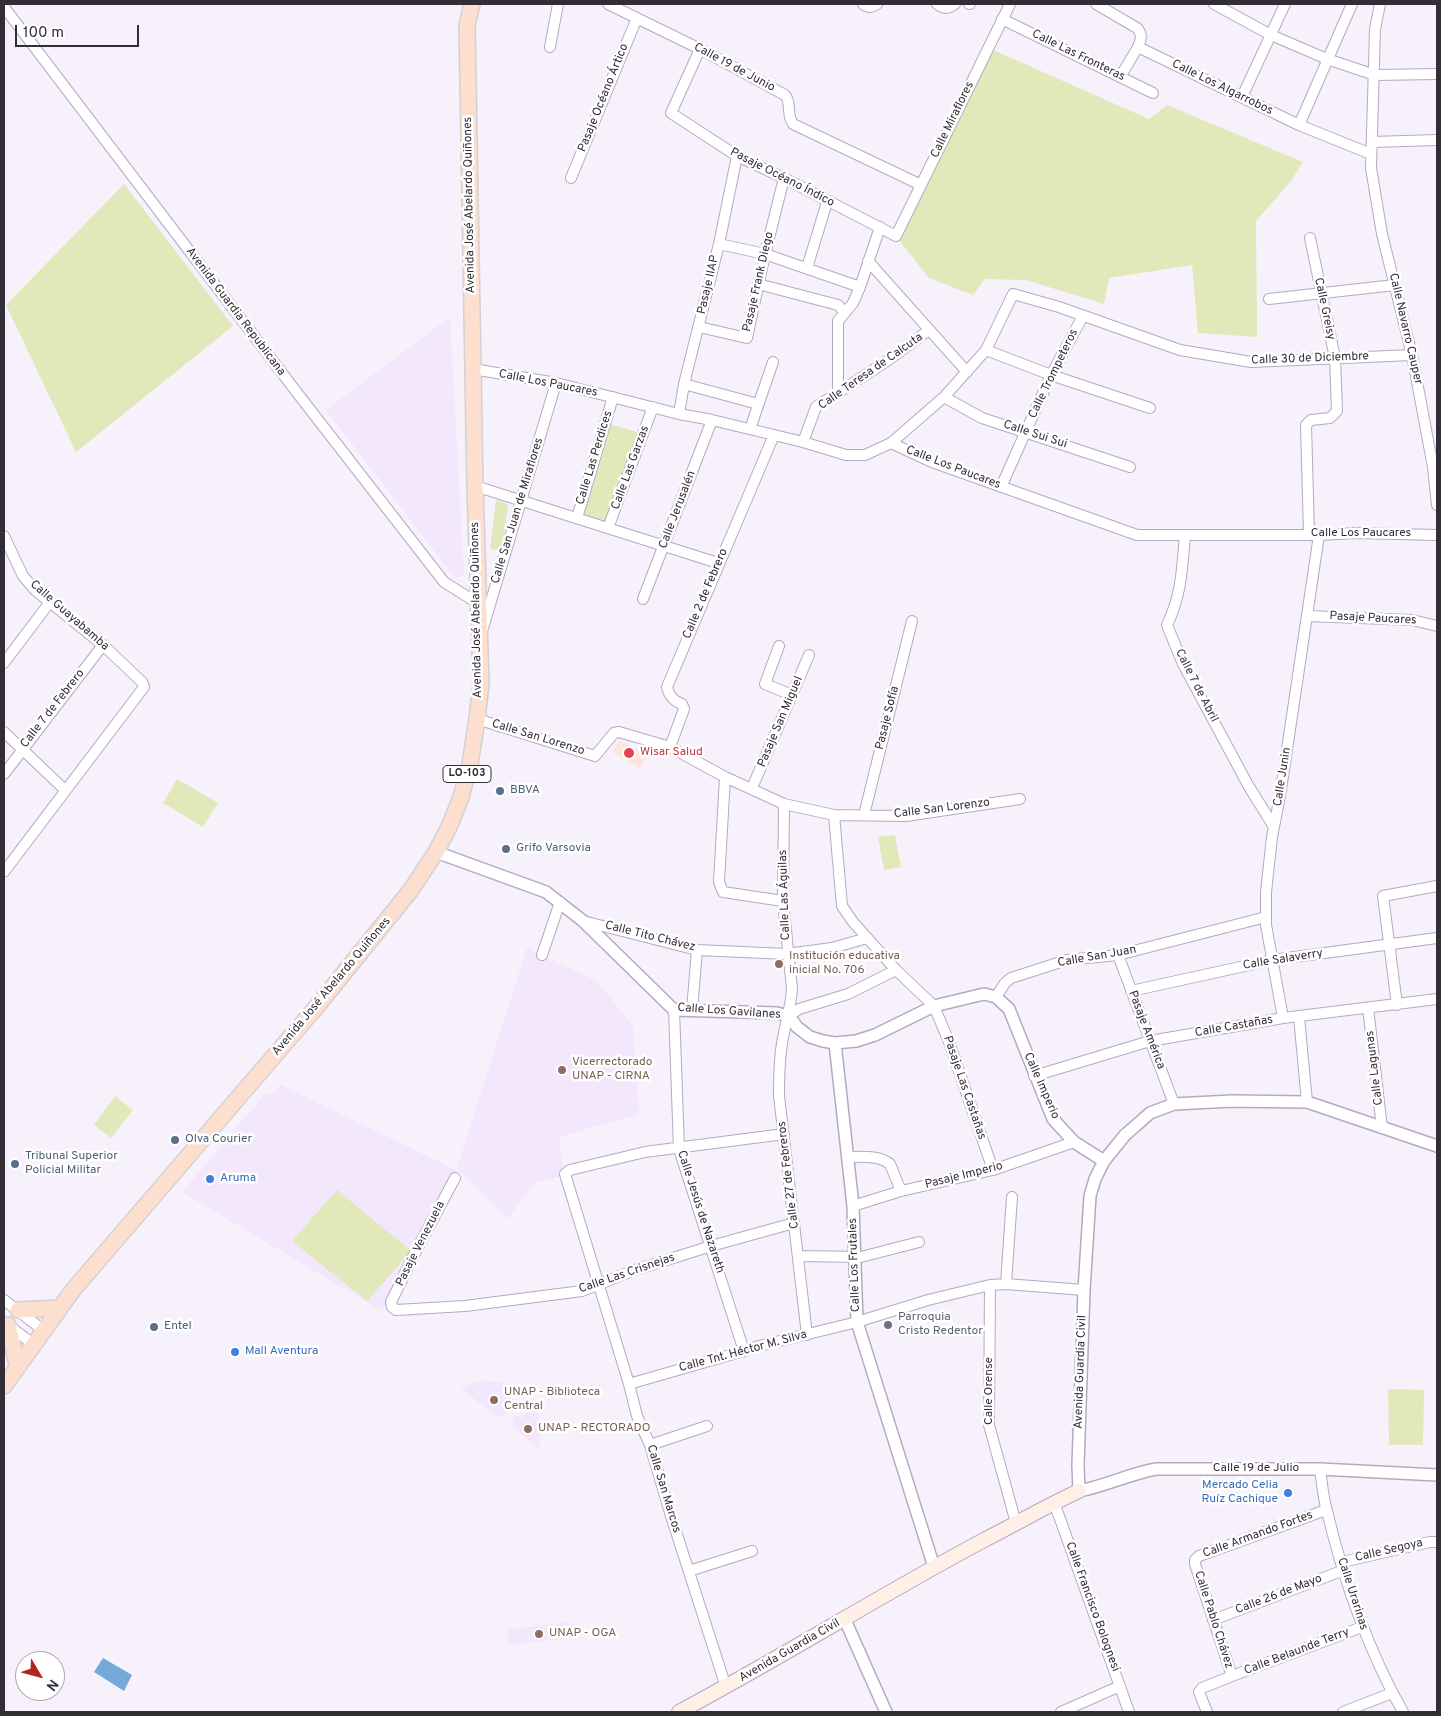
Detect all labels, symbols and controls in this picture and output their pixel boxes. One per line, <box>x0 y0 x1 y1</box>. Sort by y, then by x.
scale bar <box>18 15 141 47</box>
text: 100 m <box>23 24 64 43</box>
street label: Calle Las Fronteras <box>1029 27 1127 85</box>
street label: Calle 19 de Junio <box>691 41 777 95</box>
street label: Pasaje Océano Ártico <box>576 42 632 154</box>
street label: Calle Los Algarrobos <box>1169 57 1275 119</box>
street label: Calle Miraflores <box>928 79 978 161</box>
street label: Avenida José Abelardo Quiñones <box>461 117 479 293</box>
street label: Pasaje Océano Índico <box>727 145 837 211</box>
street label: Pasaje Frank Diego <box>740 231 778 333</box>
street label: Avenida Guardia Republicana <box>182 245 288 379</box>
street label: Pasaje IIAP <box>695 254 723 316</box>
street label: Calle Navarro Cauper <box>1385 272 1425 386</box>
street label: Calle Greisy <box>1310 276 1338 342</box>
street label: Calle Trompeteros <box>1026 327 1082 421</box>
street label: Calle Teresa de Calcuta <box>816 331 926 413</box>
street label: Calle 30 de Diciembre <box>1251 350 1369 368</box>
street label: Calle Los Paucares <box>497 367 599 401</box>
street label: Calle Las Perdices <box>574 409 616 507</box>
street label: Calle Sui Sui <box>1001 418 1069 452</box>
street label: Calle Las Garzas <box>609 424 653 512</box>
street label: Calle San Juan de Miraflores <box>489 436 547 586</box>
street label: Calle Los Paucares <box>904 443 1002 493</box>
street label: Calle Jerusalén <box>657 469 699 551</box>
street label: Avenida José Abelardo Quiñones <box>468 522 486 698</box>
street label: Calle Los Paucares <box>1311 527 1411 541</box>
street label: Calle 2 de Febrero <box>680 547 732 641</box>
street label: Calle Guayabamba <box>26 578 112 654</box>
street label: Pasaje Paucares <box>1329 610 1417 628</box>
street label: Calle 7 de Abril <box>1171 647 1221 725</box>
street label: Calle 7 de Febrero <box>18 667 88 751</box>
street label: Pasaje San Miguel <box>755 674 807 770</box>
street label: Pasaje Sofía <box>873 685 903 751</box>
street label: Calle San Lorenzo <box>490 717 586 759</box>
marker: Wisar Salud <box>622 746 636 760</box>
place label: Wisar Salud <box>640 746 703 760</box>
street label: Calle Junin <box>1271 746 1295 808</box>
road number: LO-103 <box>443 766 491 782</box>
place label: BBVA <box>510 784 540 798</box>
marker: BBVA <box>494 785 506 797</box>
street label: Calle San Lorenzo <box>893 796 991 822</box>
place label: Grifo Varsovia <box>516 842 591 856</box>
marker: Grifo Varsovia <box>500 843 512 855</box>
street label: Calle Las Águilas <box>776 849 794 941</box>
street label: Avenida José Abelardo Quiñones <box>270 915 394 1059</box>
street label: Calle Tito Chávez <box>603 919 697 955</box>
street label: Calle San Juan <box>1057 943 1137 971</box>
street label: Calle Salaverry <box>1242 947 1324 973</box>
place label: Institución educativa inicial No. 706 <box>789 950 900 978</box>
marker: Institución educativa inicial No. 706 <box>773 958 785 970</box>
street label: Pasaje América <box>1124 989 1168 1071</box>
street label: Calle Los Gavilanes <box>677 1001 781 1023</box>
street label: Calle Castañas <box>1194 1013 1274 1041</box>
street label: Calle Lagunas <box>1363 1030 1387 1106</box>
street label: Pasaje Las Castañas <box>939 1034 989 1142</box>
street label: Calle Imperio <box>1020 1051 1062 1121</box>
place label: Vicerrectorado UNAP - CIRNA <box>572 1056 652 1084</box>
marker: Vicerrectorado UNAP - CIRNA <box>556 1064 568 1076</box>
street label: Calle 27 de Febreros <box>775 1120 803 1230</box>
place label: Olva Courier <box>185 1133 252 1147</box>
marker: Olva Courier <box>169 1134 181 1146</box>
street label: Calle Jesús de Nazareth <box>673 1149 727 1275</box>
place label: Tribunal Superior Policial Militar <box>25 1150 118 1178</box>
marker: Tribunal Superior Policial Militar <box>9 1158 21 1170</box>
street label: Pasaje Imperio <box>924 1159 1004 1193</box>
place label: Aruma <box>220 1172 256 1186</box>
marker: Aruma <box>204 1173 216 1185</box>
street label: Pasaje Venezuela <box>393 1199 449 1289</box>
street label: Calle Los Frutales <box>846 1218 864 1312</box>
street label: Calle Las Crisnejas <box>577 1251 677 1297</box>
place label: Parroquia Cristo Redentor <box>898 1311 983 1339</box>
street label: Avenida Guardia Civil <box>1072 1315 1090 1429</box>
marker: Parroquia Cristo Redentor <box>882 1319 894 1331</box>
place label: Entel <box>164 1320 192 1334</box>
marker: Entel <box>148 1321 160 1333</box>
street label: Calle Tnt. Héctor M. Silva <box>677 1328 809 1376</box>
place label: Mall Aventura <box>245 1345 318 1359</box>
marker: Mall Aventura <box>229 1346 241 1358</box>
street label: Calle Orense <box>983 1357 997 1425</box>
place label: UNAP - Biblioteca Central <box>504 1386 600 1414</box>
marker: UNAP - Biblioteca Central <box>488 1394 500 1406</box>
place label: UNAP - RECTORADO <box>538 1422 651 1436</box>
marker: UNAP - RECTORADO <box>522 1423 534 1435</box>
street label: Calle San Marcos <box>643 1443 683 1535</box>
street label: Calle 19 de Julio <box>1213 1462 1299 1476</box>
place label: Mercado Celia Ruíz Cachique <box>1202 1479 1278 1507</box>
marker: Mercado Celia Ruíz Cachique <box>1282 1487 1294 1499</box>
street label: Calle Armando Fortes <box>1201 1508 1315 1562</box>
street label: Calle Segoya <box>1354 1536 1424 1566</box>
street label: Calle Francisco Bolognesi <box>1062 1540 1122 1674</box>
street label: Calle Urarinas <box>1334 1556 1370 1632</box>
street label: Calle Pablo Chávez <box>1190 1569 1236 1671</box>
street label: Calle 26 de Mayo <box>1234 1572 1324 1618</box>
street label: Avenida Guardia Civil <box>737 1616 843 1686</box>
street label: Calle Belaunde Terry <box>1242 1625 1352 1679</box>
place label: UNAP - OGA <box>549 1627 616 1641</box>
marker: UNAP - OGA <box>533 1628 545 1640</box>
north arrow <box>15 1651 65 1701</box>
text: N <box>42 1676 61 1694</box>

